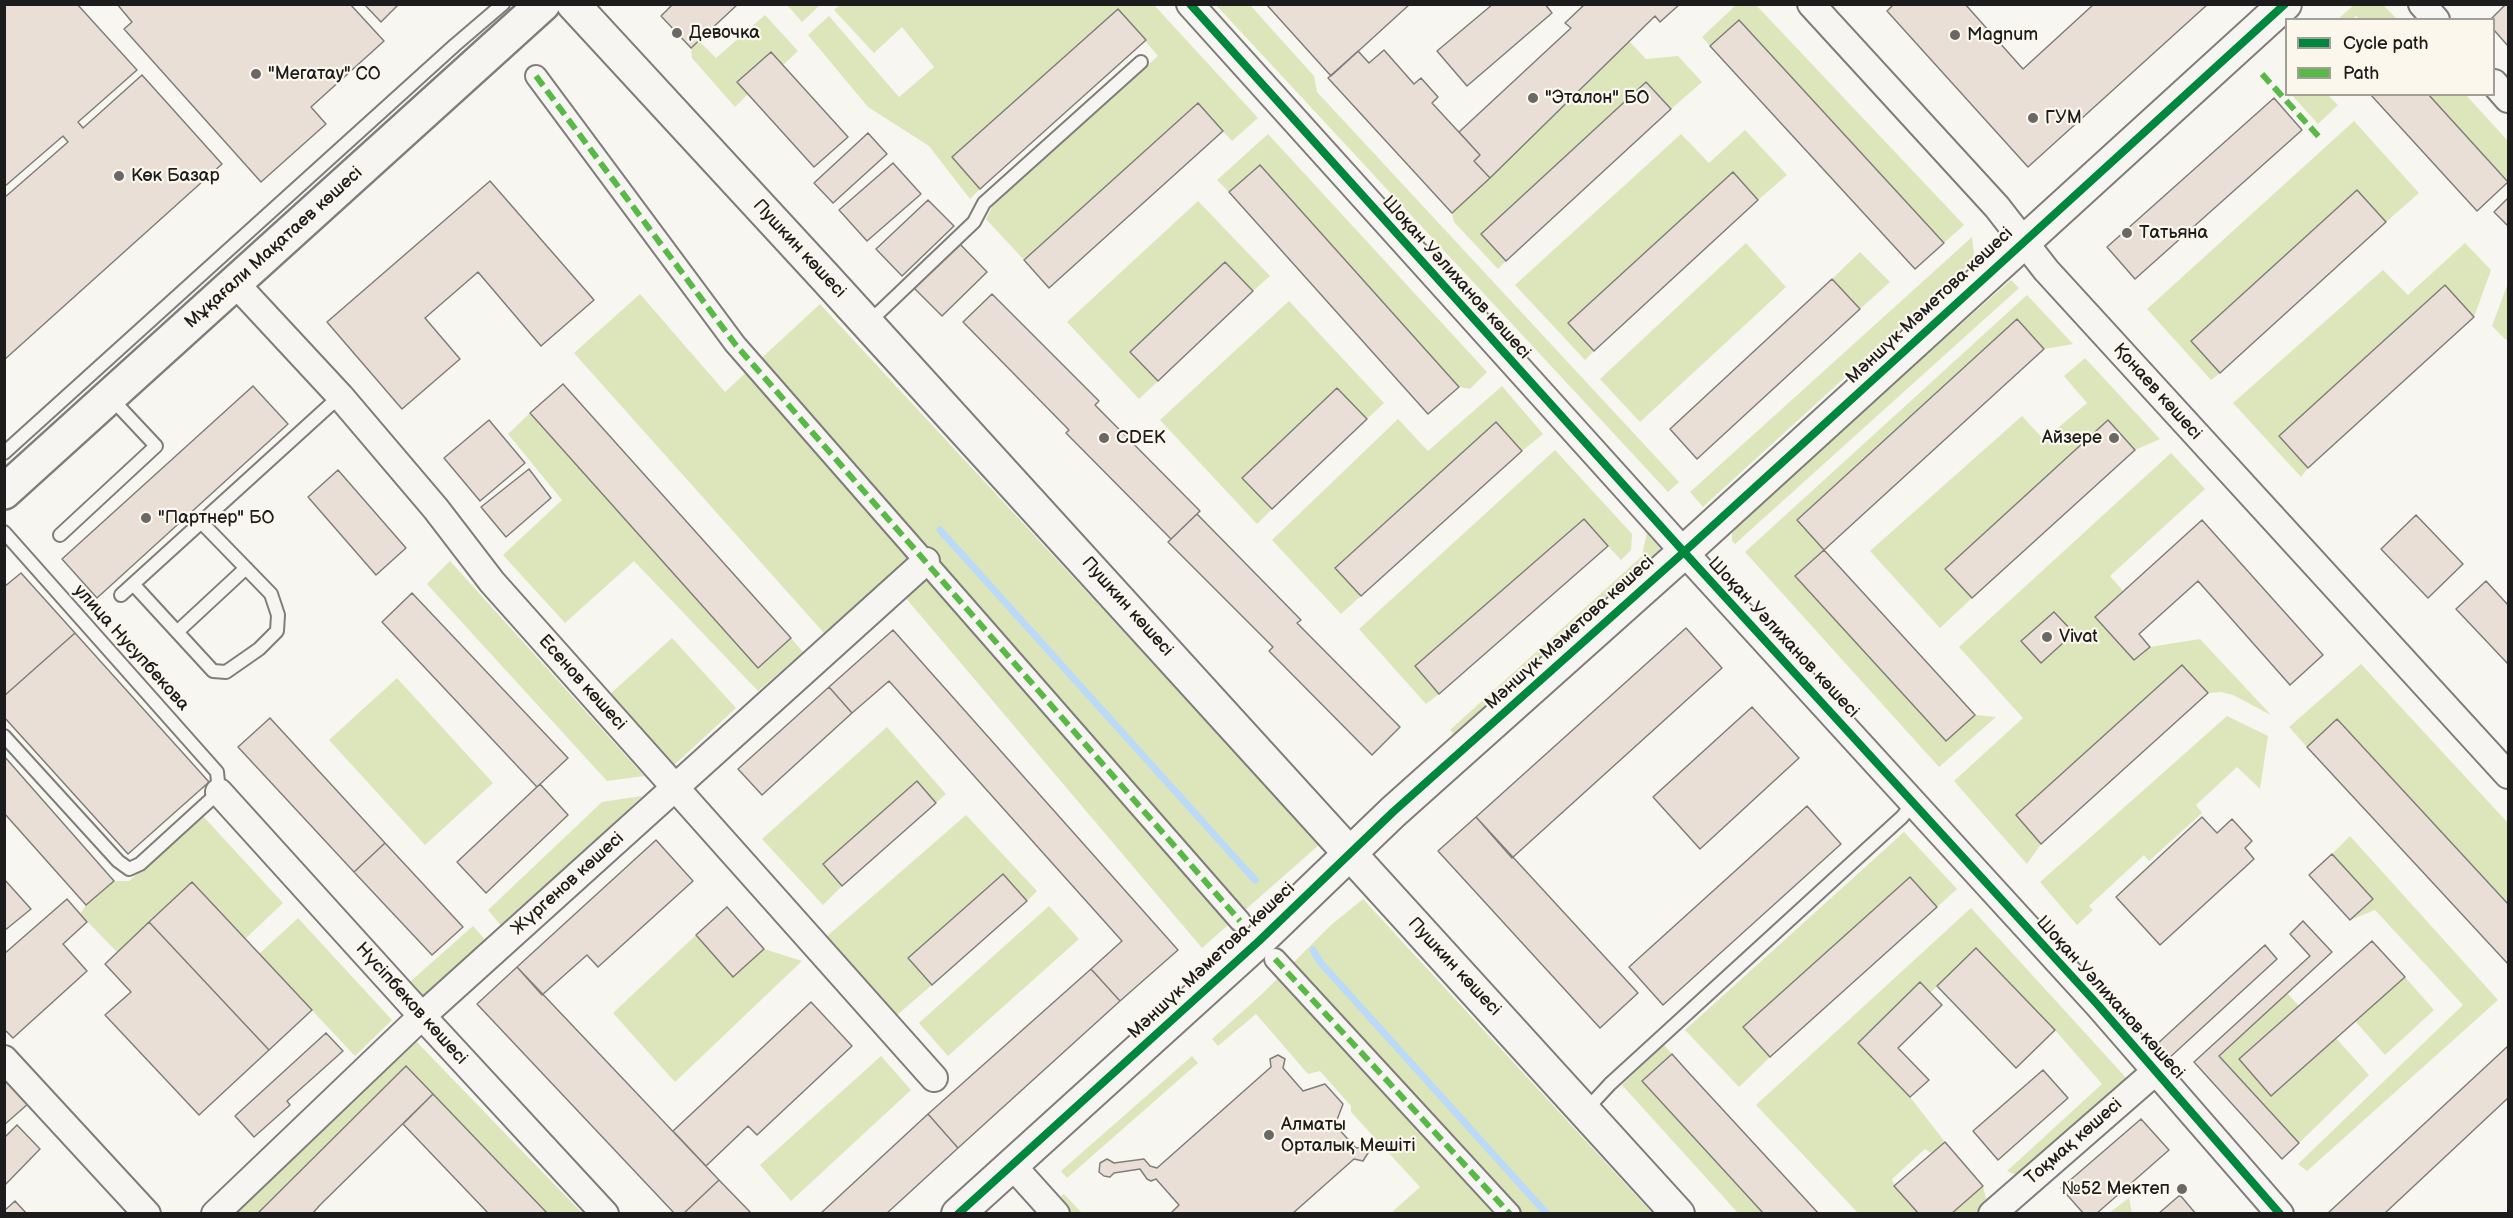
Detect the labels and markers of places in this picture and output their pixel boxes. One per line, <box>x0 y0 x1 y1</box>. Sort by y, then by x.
place label: Девочка <box>689 22 760 44</box>
place label: Magnum <box>1967 24 2038 46</box>
marker: Девочка <box>670 26 684 40</box>
marker: Magnum <box>1948 28 1962 42</box>
place label: "Мегатау" СО <box>268 63 381 85</box>
marker: "Мегатау" СО <box>249 67 263 81</box>
place label: "Эталон" БО <box>1545 87 1649 109</box>
marker: "Эталон" БО <box>1526 91 1540 105</box>
place label: ГУМ <box>2045 107 2082 129</box>
marker: ГУМ <box>2026 111 2040 125</box>
place label: Көк Базар <box>131 165 220 187</box>
marker: Көк Базар <box>112 169 126 183</box>
place label: Татьяна <box>2139 222 2208 244</box>
marker: Татьяна <box>2120 226 2134 240</box>
place label: CDEK <box>1116 427 1165 449</box>
place label: Айзере <box>2042 427 2102 449</box>
marker: CDEK <box>1097 431 1111 445</box>
marker: Айзере <box>2107 431 2121 445</box>
place label: "Партнер" БО <box>158 507 274 529</box>
marker: "Партнер" БО <box>139 511 153 525</box>
place label: Vivat <box>2059 626 2098 648</box>
marker: Vivat <box>2040 630 2054 644</box>
place label: Алматы Орталық Мешіті <box>1281 1114 1416 1156</box>
marker: Алматы Орталық Мешіті <box>1262 1128 1276 1142</box>
place label: №52 Мектеп <box>2061 1178 2170 1200</box>
marker: №52 Мектеп <box>2175 1182 2189 1196</box>

